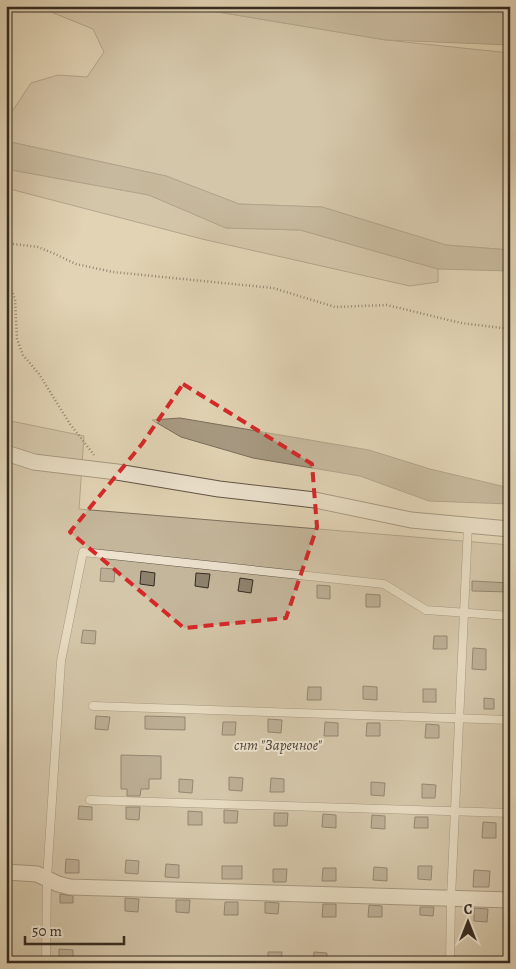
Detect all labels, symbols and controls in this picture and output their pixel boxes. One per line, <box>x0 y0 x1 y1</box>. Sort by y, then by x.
park label: снт "Заречное" <box>234 735 322 755</box>
north arrow <box>444 896 494 946</box>
text: С <box>464 900 473 919</box>
scale bar <box>25 914 124 946</box>
text: 50 m <box>32 921 62 941</box>

